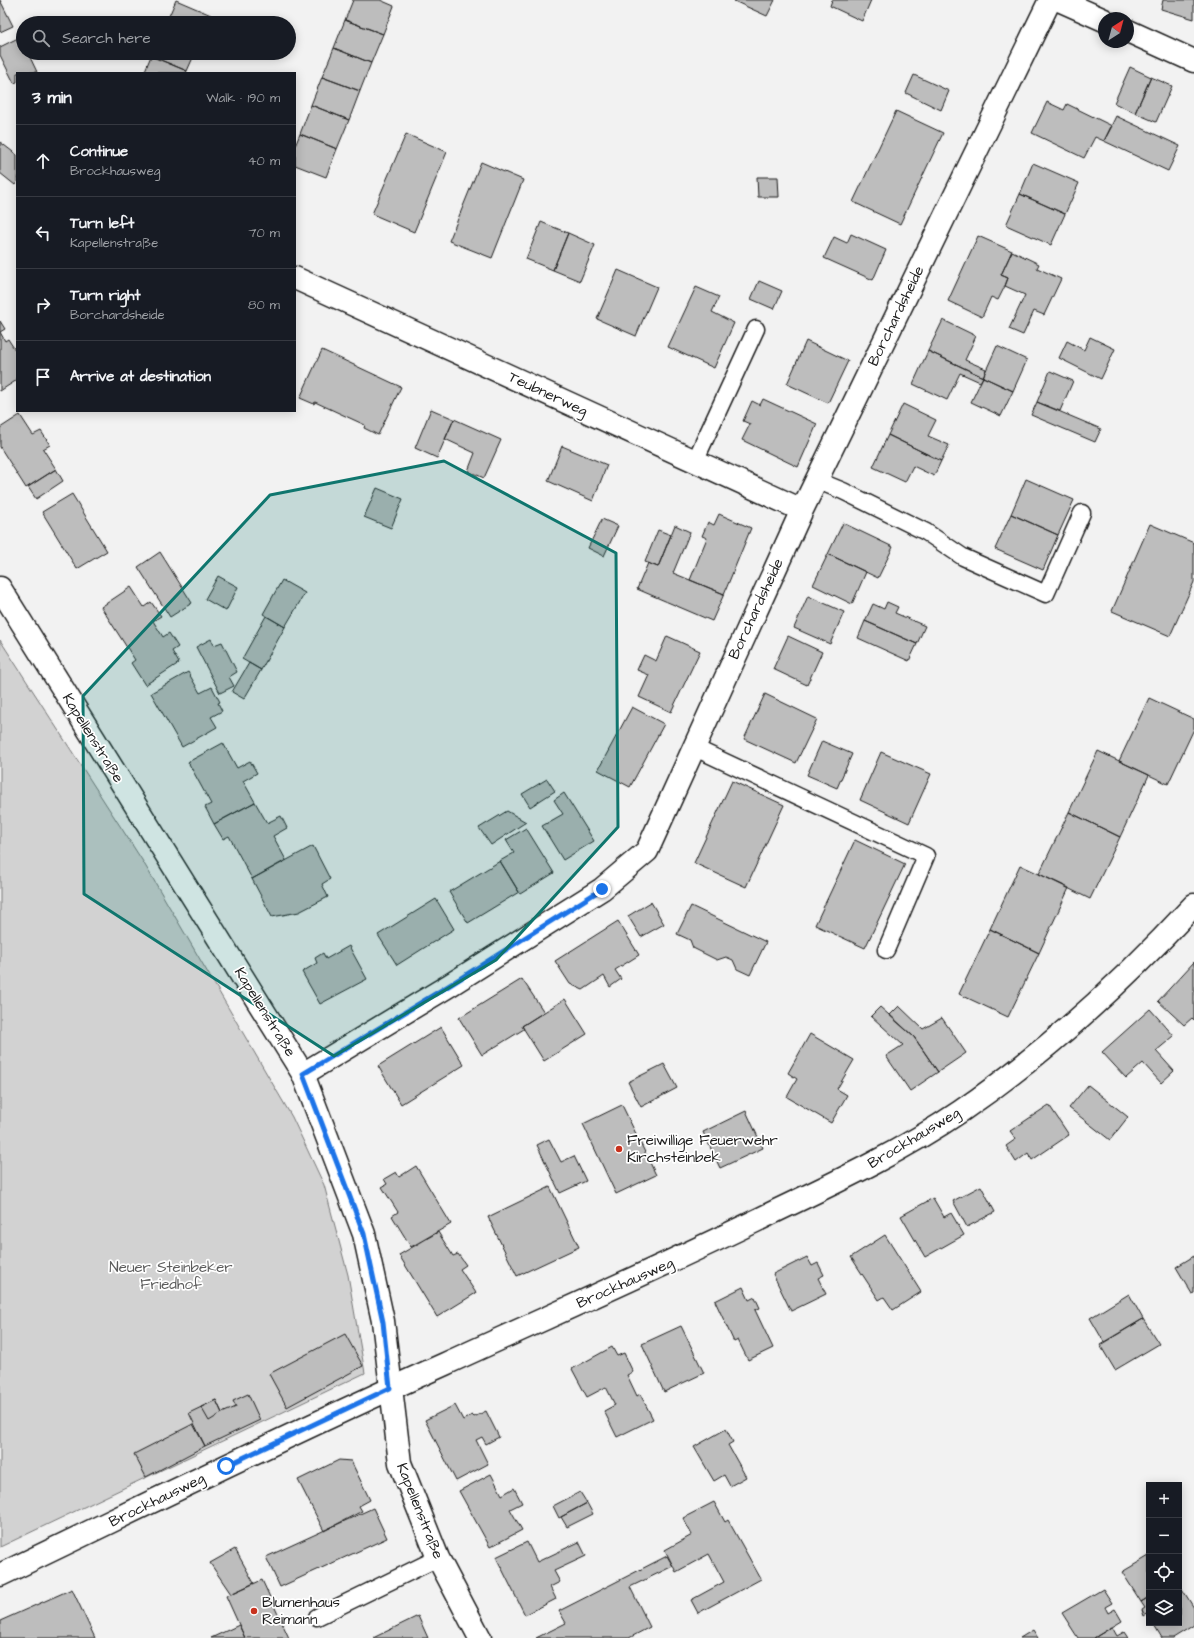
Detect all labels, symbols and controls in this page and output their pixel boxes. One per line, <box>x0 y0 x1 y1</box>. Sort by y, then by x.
north arrow <box>1098 12 1134 48</box>
search box <box>16 16 296 60</box>
icon: search <box>30 27 52 49</box>
text: Search here <box>62 28 151 49</box>
text: 3 min <box>32 86 72 110</box>
text: Walk · 190 m <box>206 89 280 107</box>
text: Continue <box>70 141 128 162</box>
icon: ahead <box>32 150 54 172</box>
text: 40 m <box>248 152 280 170</box>
text: Brockhausweg <box>70 162 160 180</box>
text: Turn left <box>70 213 134 234</box>
icon: left <box>32 222 54 244</box>
text: 70 m <box>248 224 280 242</box>
text: Kapellenstraße <box>70 234 158 252</box>
street label: Borchardsheide <box>863 262 929 370</box>
text: Turn right <box>70 285 141 306</box>
icon: right <box>32 294 54 316</box>
text: 80 m <box>248 296 280 314</box>
text: Borchardsheide <box>70 306 165 324</box>
icon: arrive <box>32 366 54 388</box>
text: Arrive at destination <box>70 366 211 387</box>
street label: Teubnerweg <box>504 366 591 423</box>
street label: Borchardsheide <box>723 555 789 663</box>
street label: Kapellenstraße <box>57 689 129 787</box>
route end <box>593 880 611 898</box>
street label: Kapellenstraße <box>229 963 301 1061</box>
street label: Brockhausweg <box>864 1102 965 1175</box>
place label: Freiwillige Feuerwehr Kirchsteinbek <box>627 1130 778 1168</box>
marker: Freiwillige Feuerwehr Kirchsteinbek <box>614 1144 624 1154</box>
street label: Brockhausweg <box>573 1252 678 1315</box>
park label: Neuer Steinbeker Friedhof <box>109 1257 233 1295</box>
route start <box>217 1457 235 1475</box>
street label: Kapellenstraße <box>391 1460 449 1562</box>
street label: Brockhausweg <box>106 1468 209 1533</box>
map controls <box>1146 1482 1182 1626</box>
button: + <box>1146 1482 1182 1518</box>
button: − <box>1146 1518 1182 1554</box>
button: locate <box>1146 1554 1182 1590</box>
button: layers <box>1146 1590 1182 1626</box>
place label: Blumenhaus Reimann <box>262 1592 341 1630</box>
marker: Blumenhaus Reimann <box>249 1606 259 1616</box>

